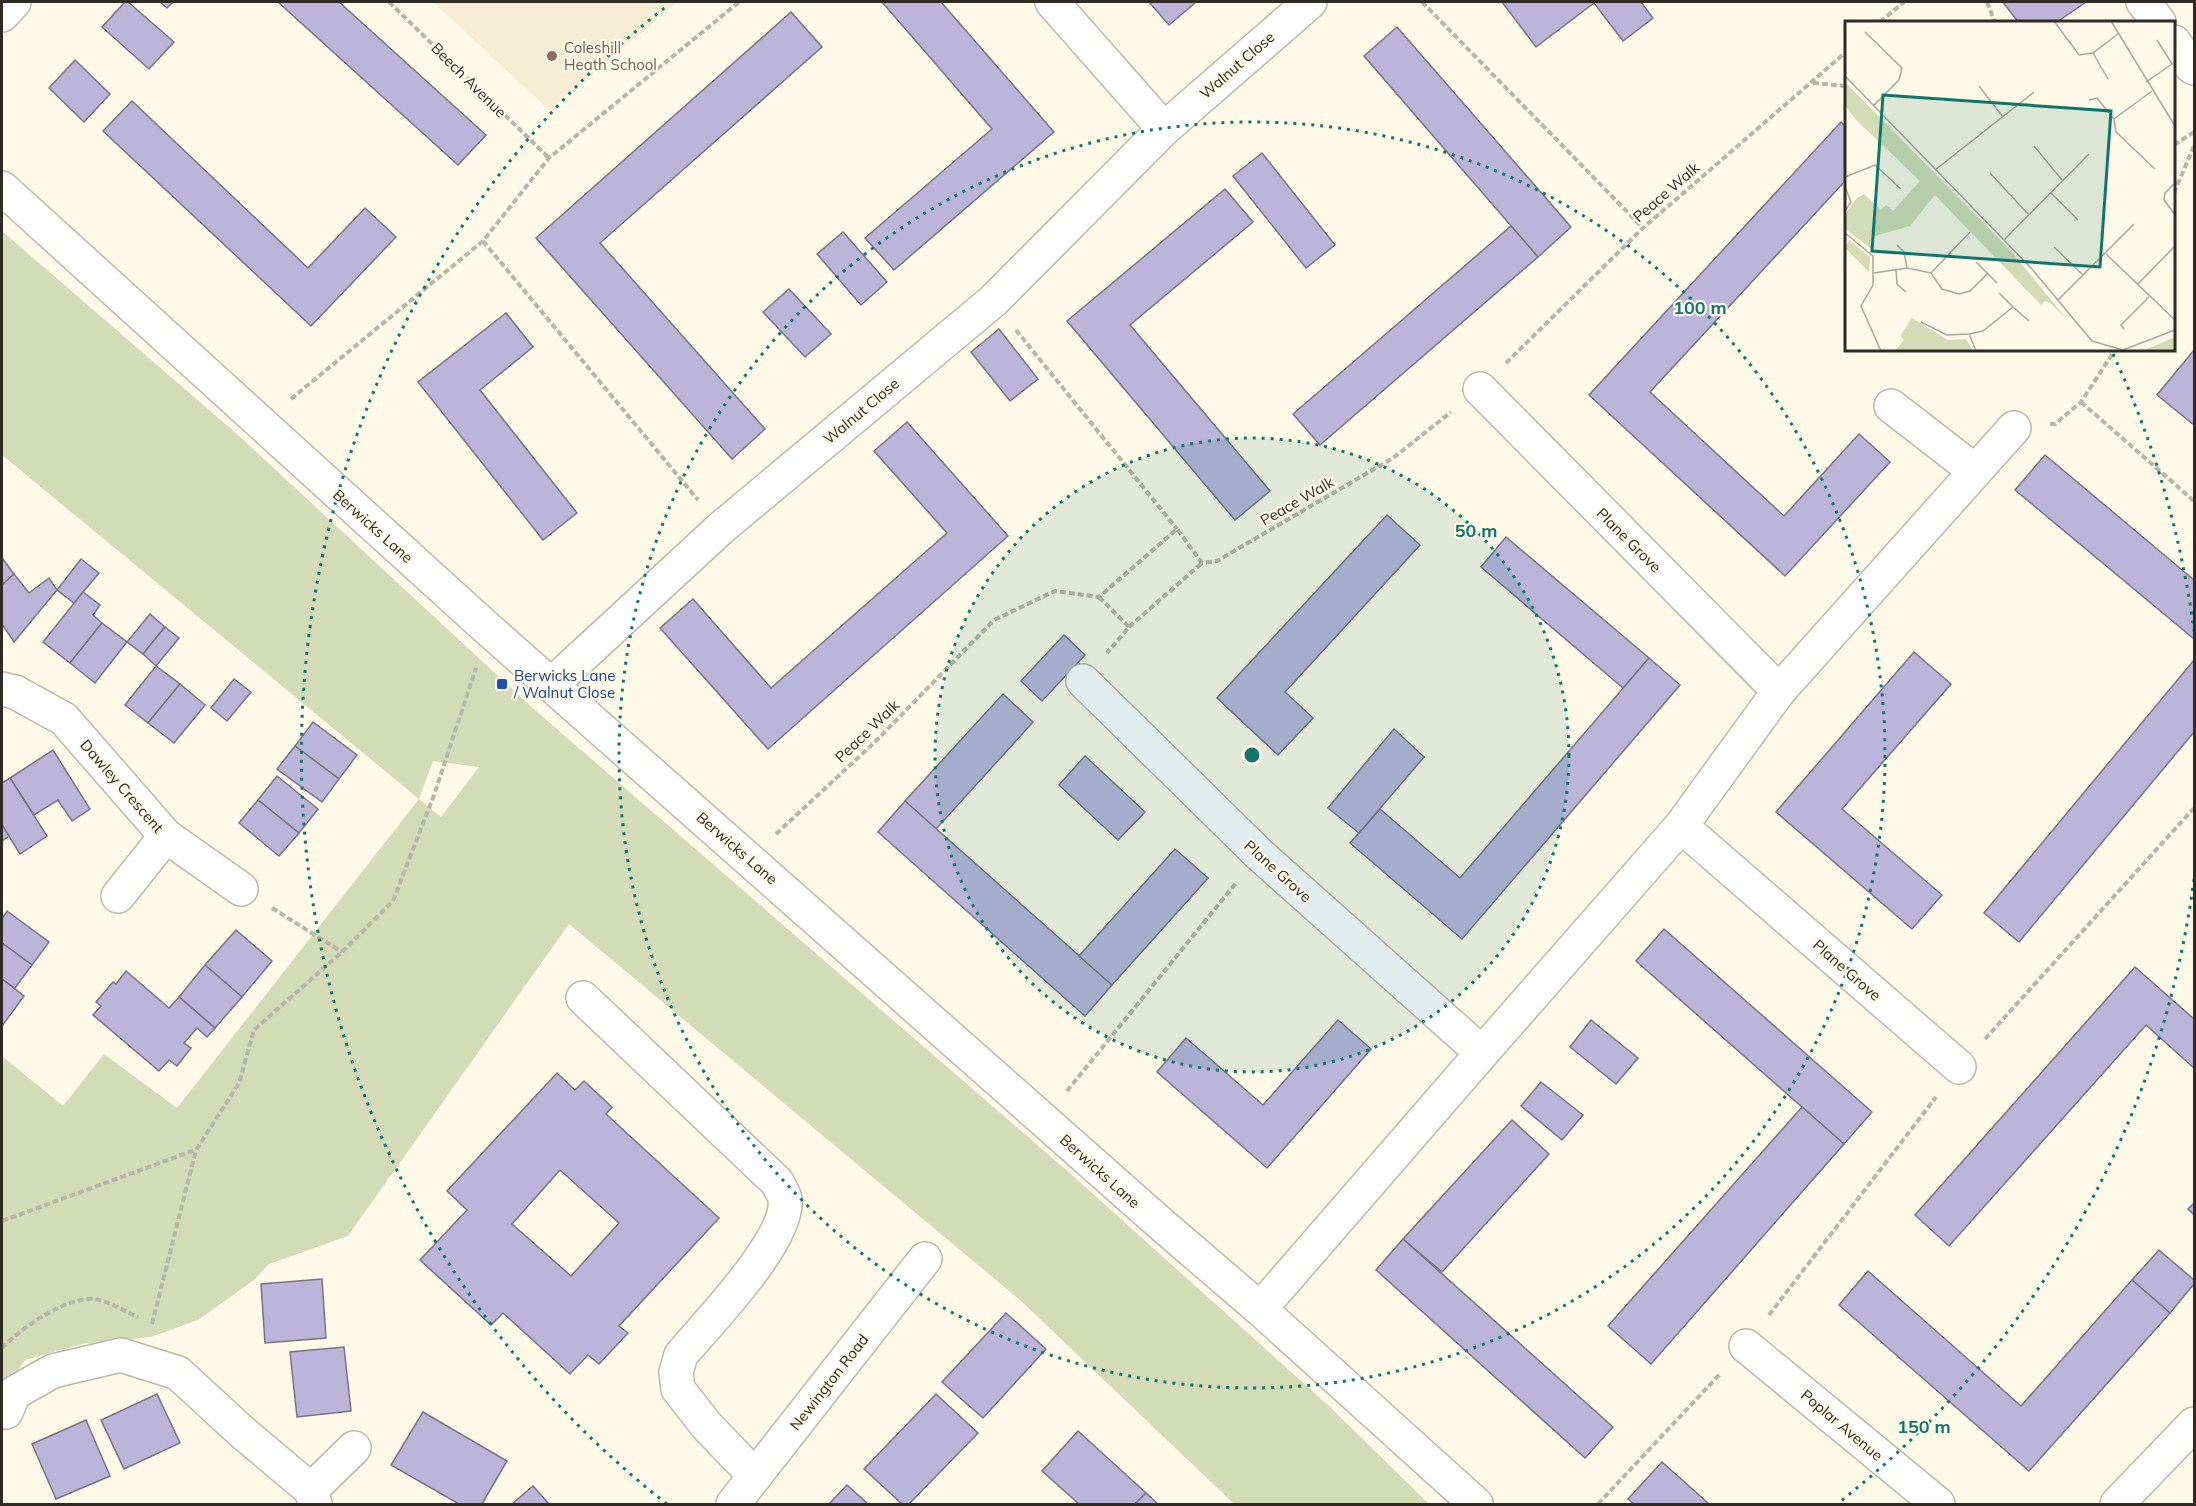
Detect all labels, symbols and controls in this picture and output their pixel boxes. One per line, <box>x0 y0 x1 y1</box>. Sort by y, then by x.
inset map <box>1845 21 2175 351</box>
street label: Walnut Close <box>1196 27 1278 103</box>
street label: Beech Avenue <box>427 38 511 122</box>
place label: Coleshill Heath School <box>564 38 657 74</box>
marker: Coleshill Heath School <box>545 49 559 63</box>
street label: Peace Walk <box>1629 158 1703 226</box>
text: 100 m <box>1673 296 1727 319</box>
street label: Walnut Close <box>819 374 903 448</box>
street label: Peace Walk <box>1257 472 1338 530</box>
street label: Berwicks Lane <box>329 485 417 567</box>
street label: Plane Grove <box>1593 504 1665 576</box>
text: 50 m <box>1455 519 1497 542</box>
place label: Berwicks Lane / Walnut Close <box>513 666 615 702</box>
marker: Berwicks Lane / Walnut Close <box>495 677 509 691</box>
street label: Peace Walk <box>831 695 903 766</box>
street label: Dawley Crescent <box>76 735 168 837</box>
centre of rings <box>1242 745 1262 765</box>
street label: Berwicks Lane <box>693 808 781 888</box>
street label: Plane Grove <box>1240 836 1316 906</box>
street label: Plane Grove <box>1809 935 1885 1005</box>
street label: Berwicks Lane <box>1056 1130 1144 1212</box>
street label: Newington Road <box>786 1330 872 1434</box>
street label: Poplar Avenue <box>1797 1385 1887 1465</box>
text: 150 m <box>1897 1415 1951 1438</box>

